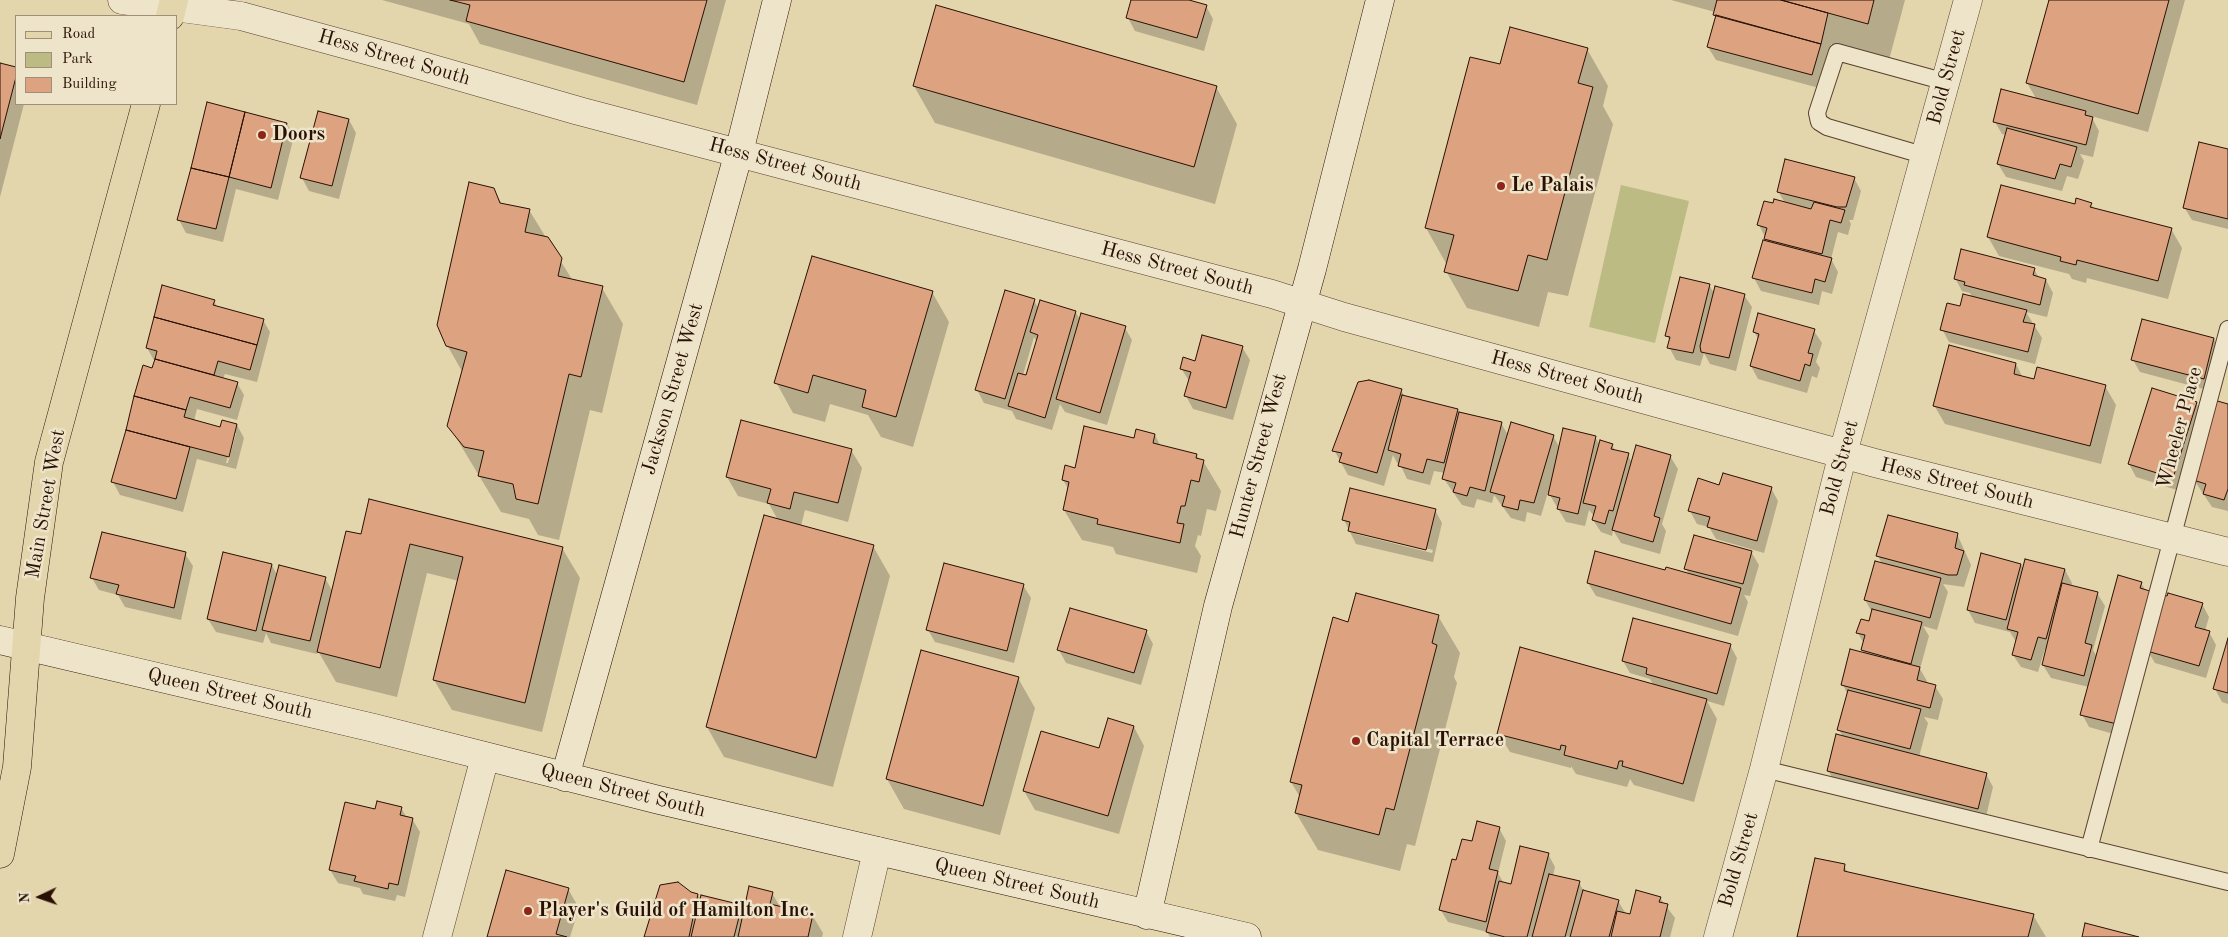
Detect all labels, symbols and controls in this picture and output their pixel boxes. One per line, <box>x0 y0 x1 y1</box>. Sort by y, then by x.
legend <box>15 15 178 105</box>
street label: Hess Street South <box>315 25 473 91</box>
street label: Bold Street <box>1923 26 1971 128</box>
text: Road <box>62 27 95 42</box>
text: Park <box>62 52 93 67</box>
text: Building <box>62 77 117 92</box>
place label: Doors <box>272 123 325 147</box>
marker: Doors <box>256 129 268 141</box>
street label: Hess Street South <box>706 133 864 197</box>
place label: Le Palais <box>1511 174 1594 198</box>
marker: Le Palais <box>1495 180 1507 192</box>
street label: Hess Street South <box>1098 237 1256 301</box>
street label: Jackson Street West <box>637 300 709 478</box>
street label: Hess Street South <box>1488 346 1646 410</box>
street label: Wheeler Place <box>2152 364 2208 492</box>
street label: Hunter Street West <box>1225 371 1293 541</box>
street label: Bold Street <box>1816 417 1864 519</box>
street label: Main Street West <box>21 427 71 581</box>
street label: Hess Street South <box>1878 453 2036 515</box>
street label: Queen Street South <box>145 663 315 725</box>
place label: Capital Terrace <box>1366 729 1504 753</box>
marker: Capital Terrace <box>1350 735 1362 747</box>
street label: Queen Street South <box>538 759 708 823</box>
street label: Bold Street <box>1714 810 1764 910</box>
street label: Queen Street South <box>932 853 1102 915</box>
north arrow <box>15 872 65 922</box>
text: N <box>18 892 32 904</box>
place label: Player's Guild of Hamilton Inc. <box>538 899 815 923</box>
marker: Player's Guild of Hamilton Inc. <box>522 905 534 917</box>

